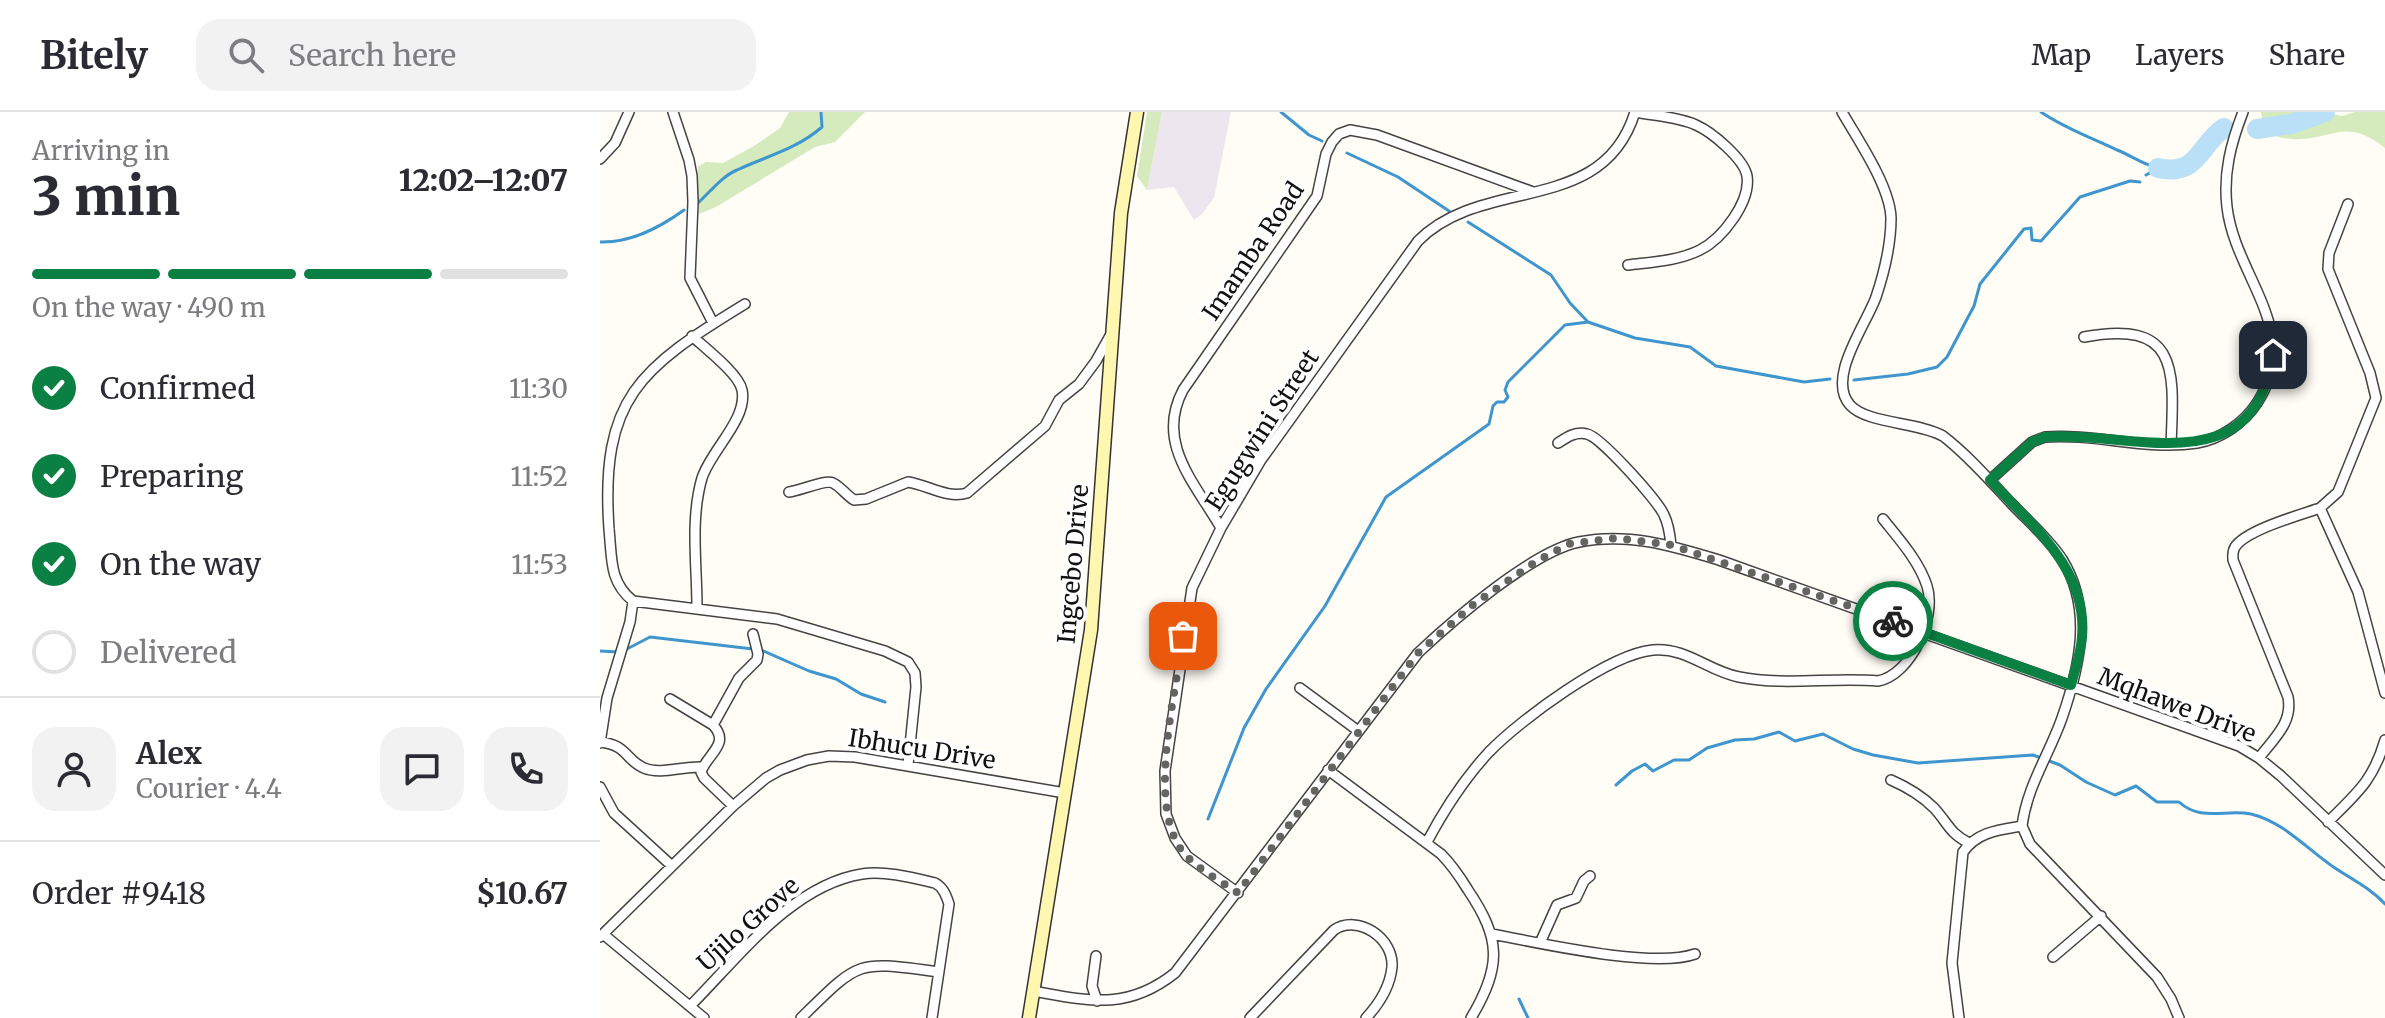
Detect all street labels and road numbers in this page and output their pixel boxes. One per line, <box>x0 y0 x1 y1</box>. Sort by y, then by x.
street label: Imamba Road <box>1195 176 1311 326</box>
street label: Egugwini Street <box>1198 343 1326 516</box>
street label: Ingcebo Drive <box>1051 483 1095 645</box>
street label: Mqhawe Drive <box>2094 661 2260 749</box>
street label: Ibhucu Drive <box>846 722 998 776</box>
street label: Ujilo Grove <box>691 870 805 978</box>

